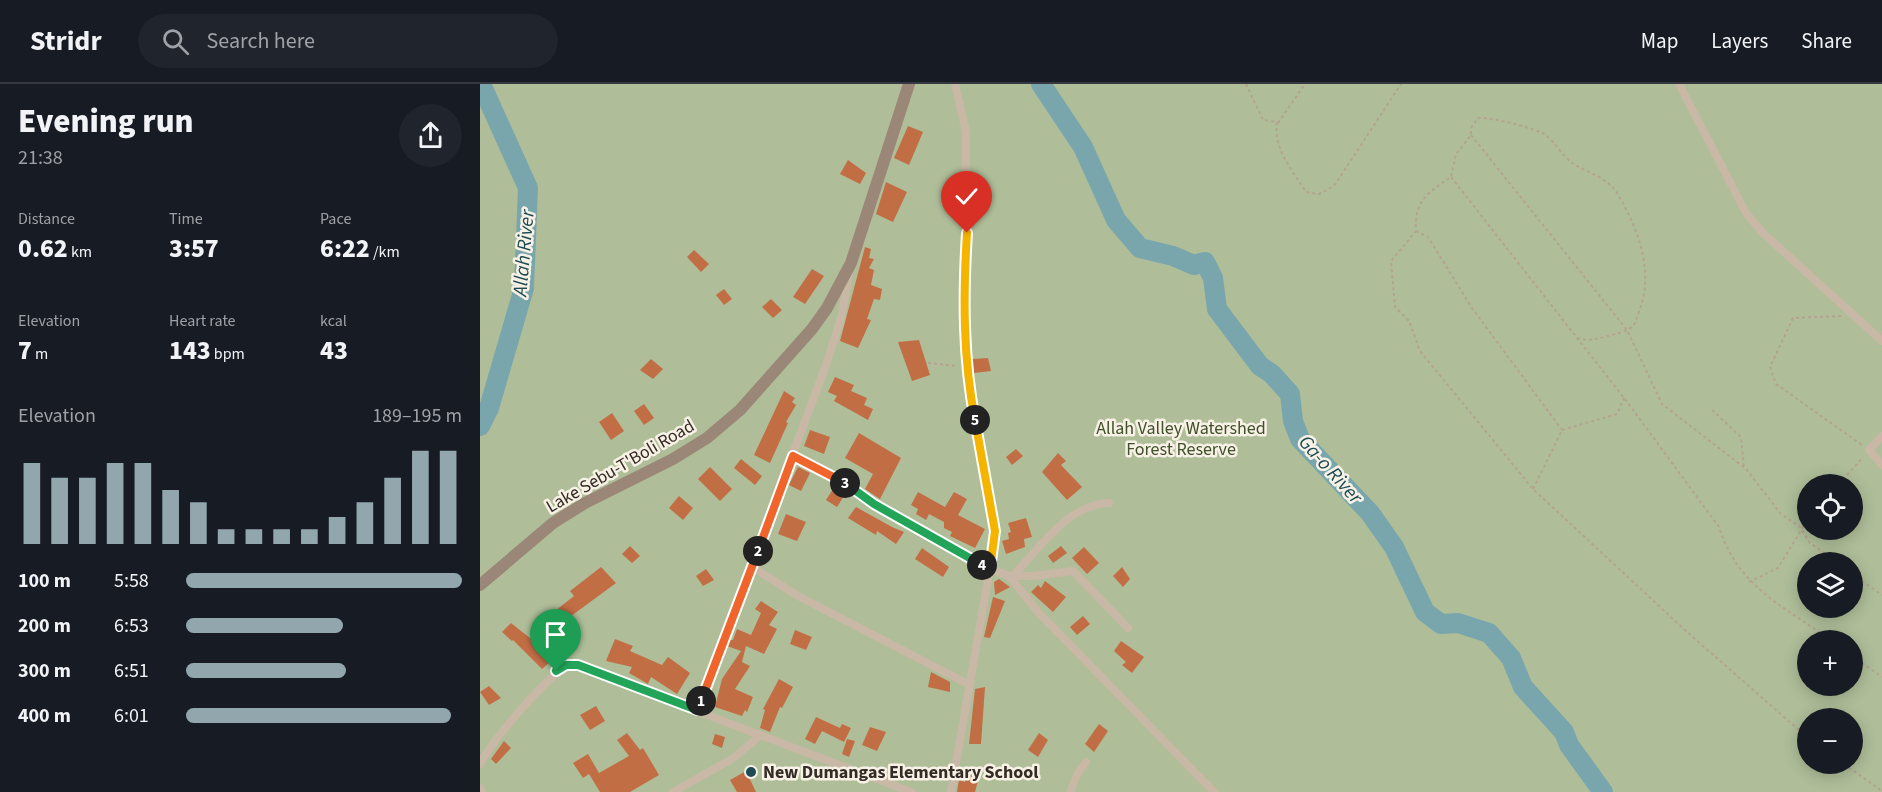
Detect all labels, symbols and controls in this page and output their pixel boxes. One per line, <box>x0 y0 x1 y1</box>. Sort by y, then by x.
search box <box>138 14 558 68</box>
text: Stridr <box>30 21 102 61</box>
icon: search <box>159 25 192 58</box>
text: Search here <box>207 25 315 57</box>
text: Map <box>1641 26 1678 56</box>
text: Layers <box>1711 26 1768 56</box>
text: Share <box>1801 26 1852 56</box>
text: Evening run <box>18 98 194 145</box>
button: share <box>399 104 462 167</box>
text: 21:38 <box>18 144 63 172</box>
pin <box>941 171 992 233</box>
icon: check <box>950 180 983 213</box>
text: Distance <box>18 208 75 230</box>
text: Time <box>169 208 203 230</box>
text: Pace <box>320 208 351 230</box>
water label: Allah River <box>506 208 542 299</box>
text: 0.62 <box>18 230 68 267</box>
text: 3:57 <box>169 230 219 267</box>
text: 6:22 <box>320 230 370 267</box>
text: km <box>68 241 92 263</box>
text: /km <box>370 241 400 263</box>
text: Elevation <box>18 310 80 332</box>
text: Heart rate <box>169 310 236 332</box>
text: kcal <box>320 310 347 332</box>
text: 7 <box>18 332 32 369</box>
text: 143 <box>169 332 211 369</box>
text: 43 <box>320 332 348 369</box>
text: m <box>32 343 48 365</box>
text: bpm <box>211 343 245 365</box>
text: Elevation <box>18 402 96 430</box>
text: 189–195 m <box>372 402 462 430</box>
pin: 5 <box>960 405 990 435</box>
text: 5 <box>971 409 979 431</box>
street label: Lake Sebu-T'Boli Road <box>541 414 699 519</box>
park label: Allah Valley Watershed Forest Reserve <box>1096 416 1266 462</box>
water label: Ga-o River <box>1292 429 1370 511</box>
pin: 3 <box>830 468 860 498</box>
text: 3 <box>841 472 849 494</box>
map controls <box>1797 474 1863 774</box>
button: locate <box>1797 474 1863 540</box>
pin: 2 <box>743 536 773 566</box>
text: 2 <box>754 540 762 562</box>
pin: 4 <box>967 550 997 580</box>
button: layers <box>1797 552 1863 618</box>
text: 4 <box>978 554 986 576</box>
text: 100 m <box>18 567 71 595</box>
text: 5:58 <box>114 567 149 595</box>
pin <box>530 609 581 671</box>
text: 200 m <box>18 612 71 640</box>
text: 6:53 <box>114 612 149 640</box>
icon: arrive <box>539 618 572 651</box>
button: + <box>1797 630 1863 696</box>
text: 300 m <box>18 657 71 685</box>
text: 6:51 <box>114 657 149 685</box>
pin: 1 <box>686 686 716 716</box>
text: 1 <box>697 690 705 712</box>
text: 400 m <box>18 702 71 730</box>
text: 6:01 <box>114 702 149 730</box>
button: − <box>1797 708 1863 774</box>
place label: New Dumangas Elementary School <box>763 760 1038 785</box>
marker: New Dumangas Elementary School <box>744 765 758 779</box>

